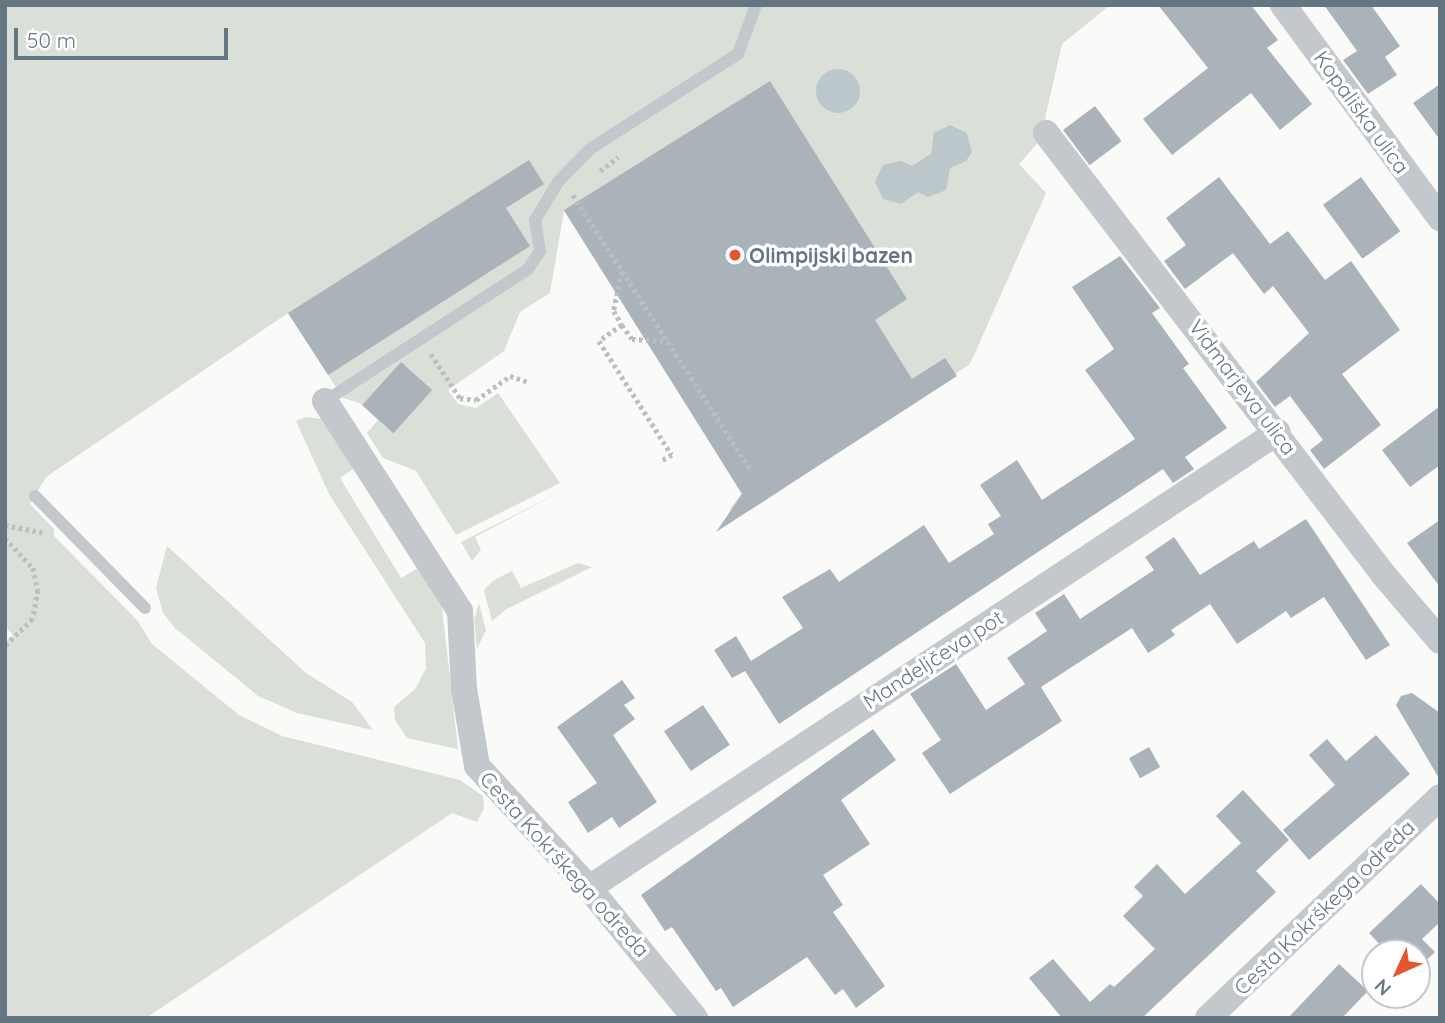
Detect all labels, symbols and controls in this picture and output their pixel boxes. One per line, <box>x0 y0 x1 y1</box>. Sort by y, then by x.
scale bar <box>18 14 231 58</box>
text: 50 m <box>27 27 76 53</box>
street label: Kopališka ulica <box>1309 46 1415 178</box>
place label: Olimpijski bazen <box>749 242 913 268</box>
marker: Olimpijski bazen <box>727 247 743 263</box>
street label: Vidmarjeva ulica <box>1184 314 1302 460</box>
street label: Mandeljčeva pot <box>858 604 1008 714</box>
street label: Cesta Kokrškega odreda <box>475 766 655 962</box>
street label: Cesta Kokrškega odreda <box>1229 814 1419 1000</box>
north arrow <box>1361 939 1431 1009</box>
text: N <box>1369 974 1396 1001</box>

